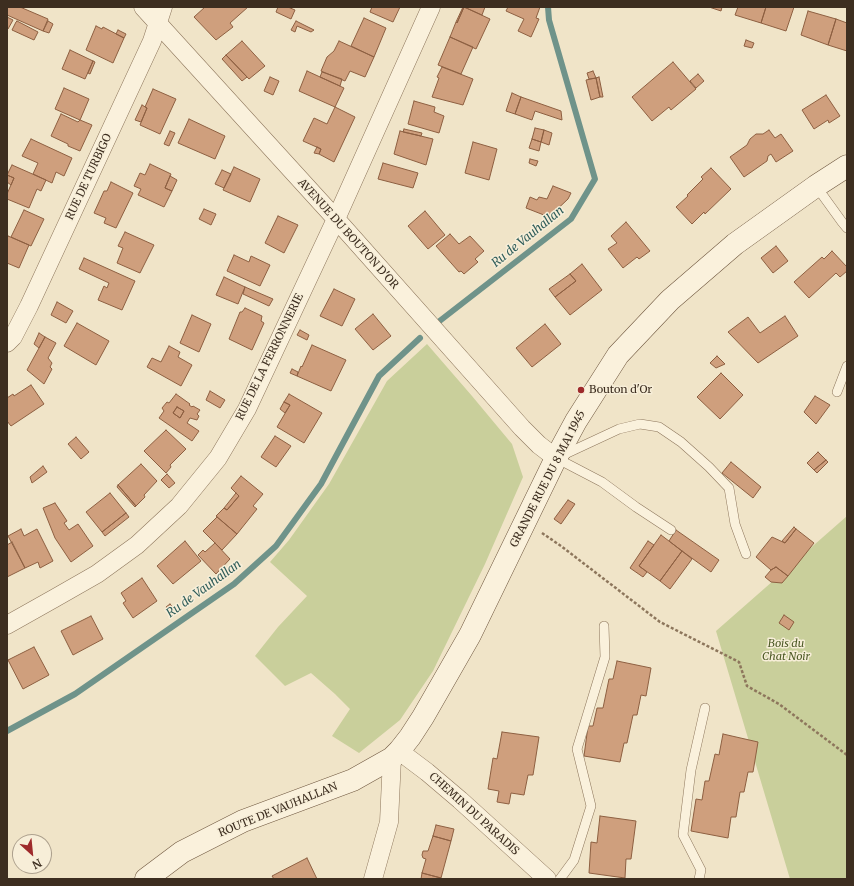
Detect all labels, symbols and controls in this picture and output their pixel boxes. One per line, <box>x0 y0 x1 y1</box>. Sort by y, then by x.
street label: RUE DE TURBIGO <box>63 132 115 222</box>
street label: AVENUE DU BOUTON D'OR <box>295 176 401 292</box>
water label: Ru de Vauhallan <box>489 203 567 271</box>
street label: RUE DE LA FERRONNERIE <box>233 291 307 423</box>
place label: Bouton d'Or <box>589 383 652 397</box>
marker: Bouton d'Or <box>576 385 586 395</box>
street label: GRANDE RUE DU 8 MAI 1945 <box>508 408 588 550</box>
water label: Ru de Vauhallan <box>164 557 244 621</box>
park label: Bois du Chat Noir <box>762 637 810 663</box>
street label: CHEMIN DU PARADIS <box>426 770 522 858</box>
street label: ROUTE DE VAUHALLAN <box>217 780 339 840</box>
north arrow <box>12 834 52 874</box>
text: N <box>30 856 44 872</box>

